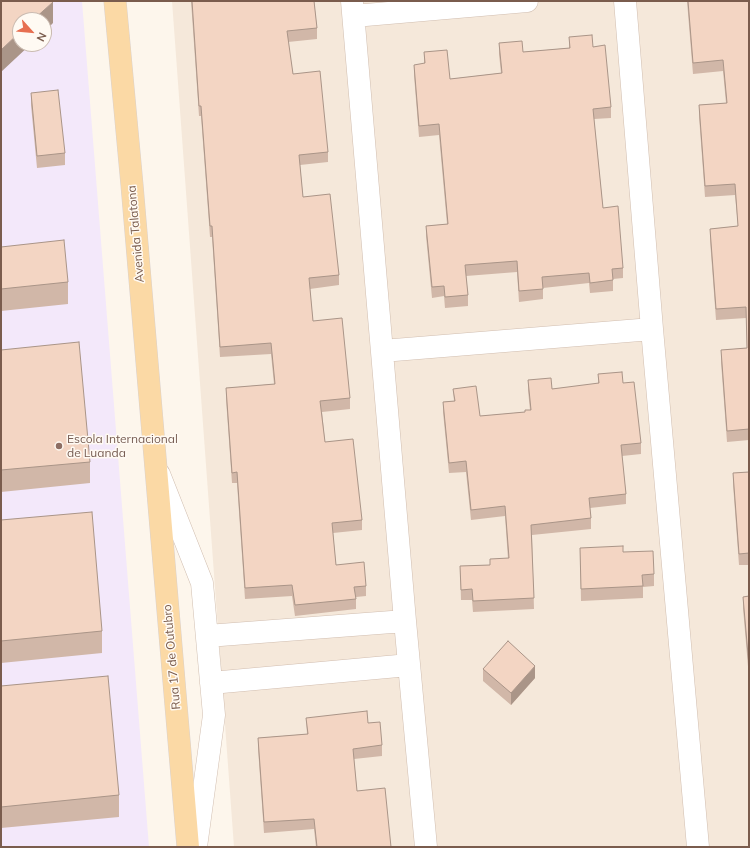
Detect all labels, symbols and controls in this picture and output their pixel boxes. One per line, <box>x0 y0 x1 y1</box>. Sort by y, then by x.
north arrow <box>12 12 52 52</box>
text: N <box>34 30 50 44</box>
street label: Avenida Talatona <box>125 185 147 283</box>
place label: Escola Internacional de Luanda <box>67 432 178 460</box>
marker: Escola Internacional de Luanda <box>54 441 64 451</box>
street label: Rua 17 de Outubro <box>160 604 184 710</box>

